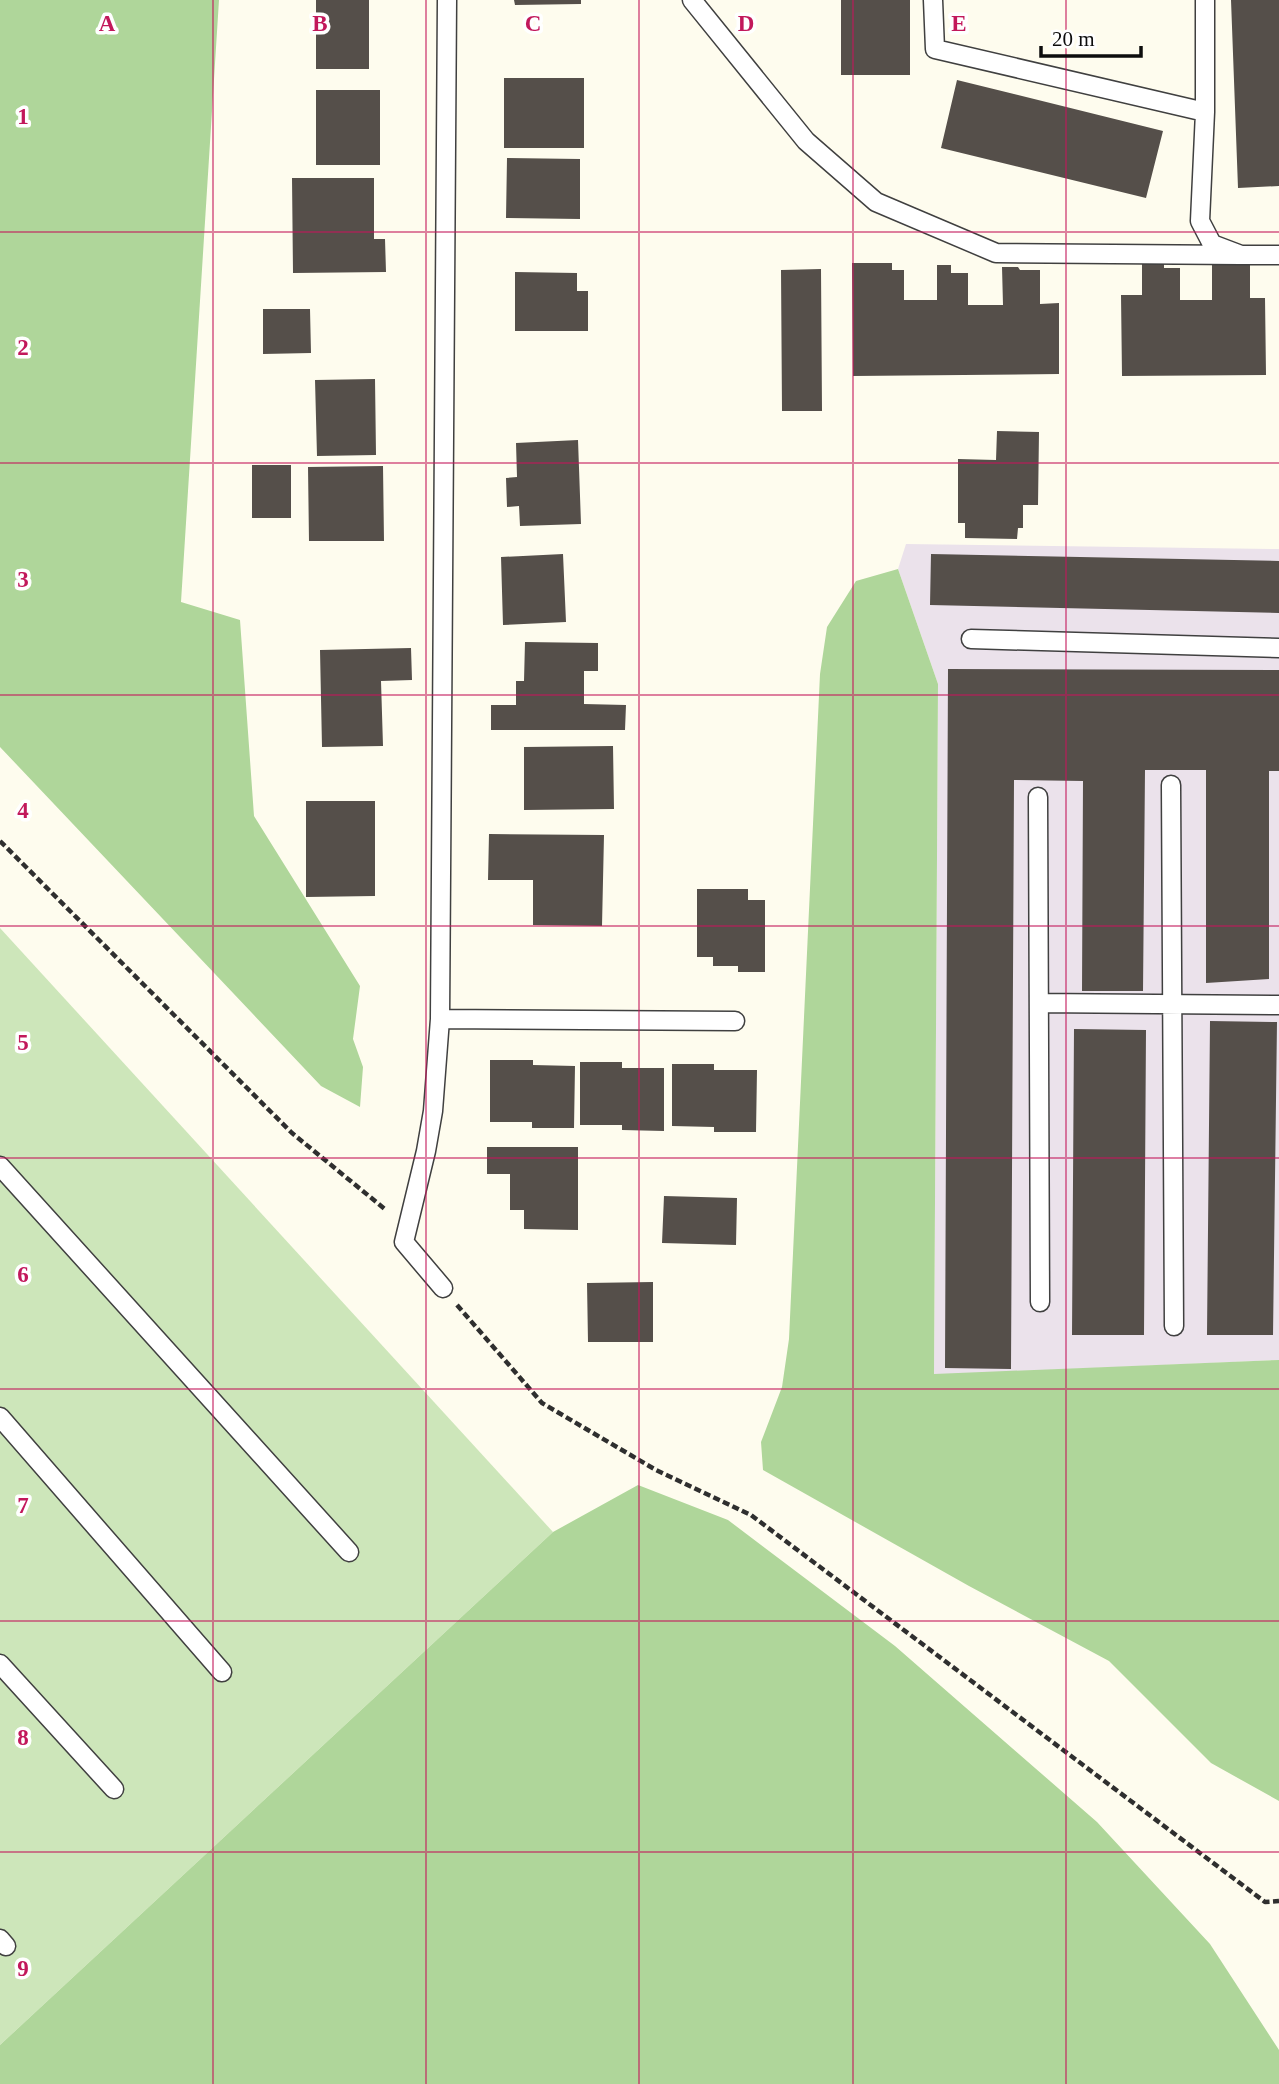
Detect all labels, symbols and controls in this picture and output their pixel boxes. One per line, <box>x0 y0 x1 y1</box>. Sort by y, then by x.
text: A <box>99 11 116 36</box>
text: B <box>312 11 328 36</box>
text: C <box>525 11 541 36</box>
text: D <box>738 11 754 36</box>
text: E <box>951 11 967 36</box>
scale bar <box>1041 14 1141 58</box>
text: 20 m <box>1052 27 1095 51</box>
text: 1 <box>17 104 29 129</box>
text: 2 <box>17 335 29 360</box>
text: 3 <box>17 567 29 592</box>
text: 4 <box>17 798 29 823</box>
text: 5 <box>17 1030 29 1055</box>
text: 6 <box>17 1262 29 1287</box>
text: 7 <box>17 1493 29 1518</box>
text: 8 <box>17 1725 29 1750</box>
text: 9 <box>17 1956 29 1981</box>

